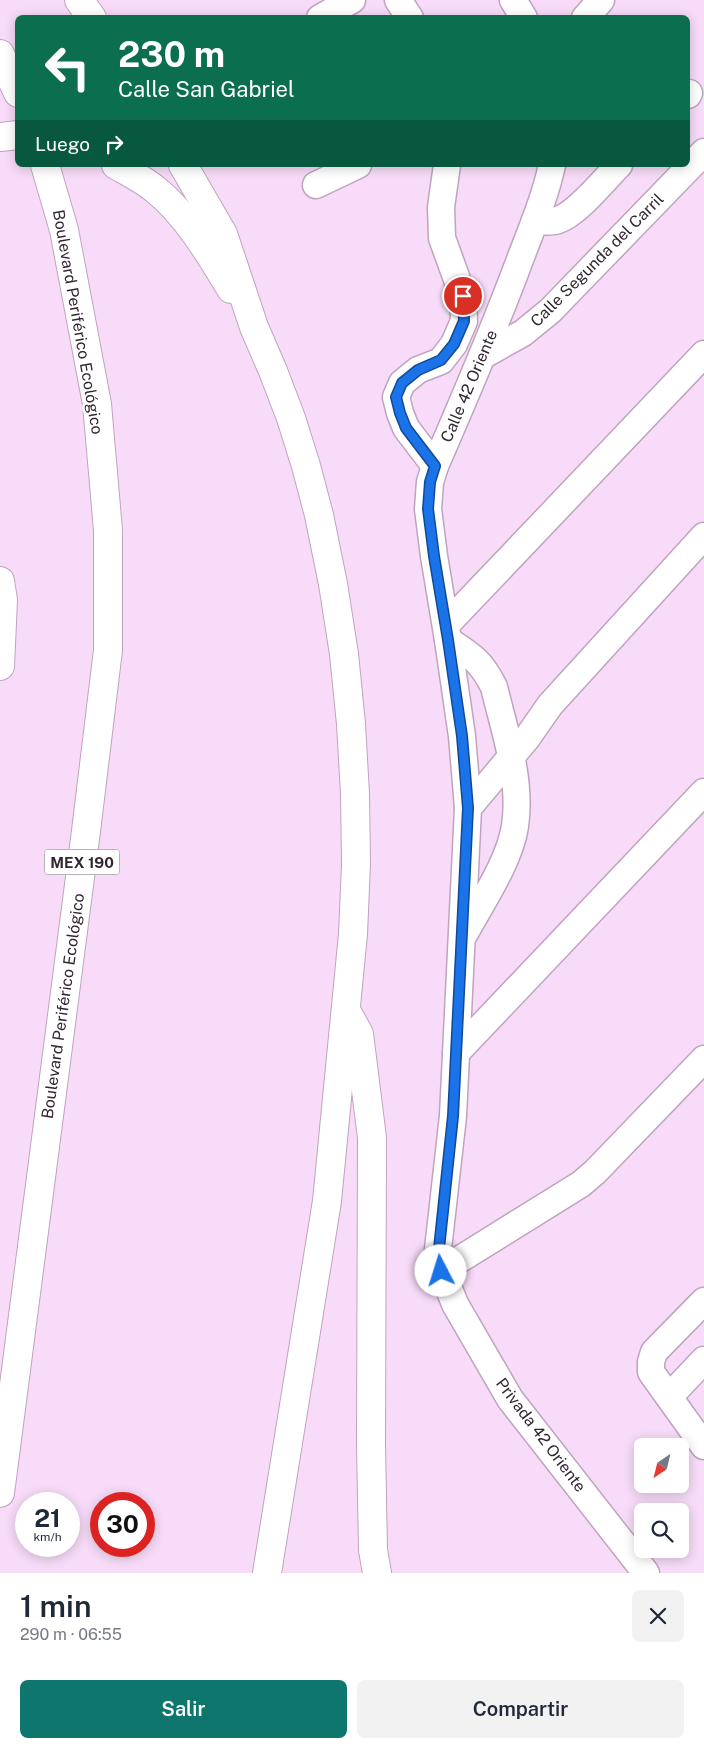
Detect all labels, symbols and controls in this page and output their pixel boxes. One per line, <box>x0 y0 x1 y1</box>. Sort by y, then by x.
text: 230 m <box>118 34 225 75</box>
icon: left <box>35 35 100 100</box>
text: Calle San Gabriel <box>118 76 295 102</box>
icon: right <box>100 130 128 158</box>
text: Luego <box>35 133 90 155</box>
street label: Calle Segunda del Carril <box>527 189 668 330</box>
street label: Boulevard Periférico Ecológico <box>49 208 107 436</box>
pin <box>442 275 484 317</box>
icon: arrive <box>449 282 477 310</box>
street label: Calle 42 Oriente <box>437 327 501 445</box>
road number: MEX 190 <box>44 850 120 874</box>
street label: Boulevard Periférico Ecológico <box>38 892 88 1120</box>
position arrow <box>414 1244 466 1296</box>
street label: Privada 42 Oriente <box>492 1374 590 1496</box>
north arrow <box>634 1438 689 1492</box>
map controls <box>634 1438 689 1558</box>
speed limit sign: 30 <box>90 1492 155 1557</box>
text: 21 <box>34 1503 61 1533</box>
button: search <box>634 1503 689 1558</box>
text: km/h <box>33 1530 62 1544</box>
text: 1 min <box>20 1588 91 1624</box>
button: close <box>632 1590 684 1642</box>
text: 290 m · 06:55 <box>20 1625 122 1644</box>
button: Salir <box>20 1680 347 1738</box>
button: Compartir <box>357 1680 684 1738</box>

